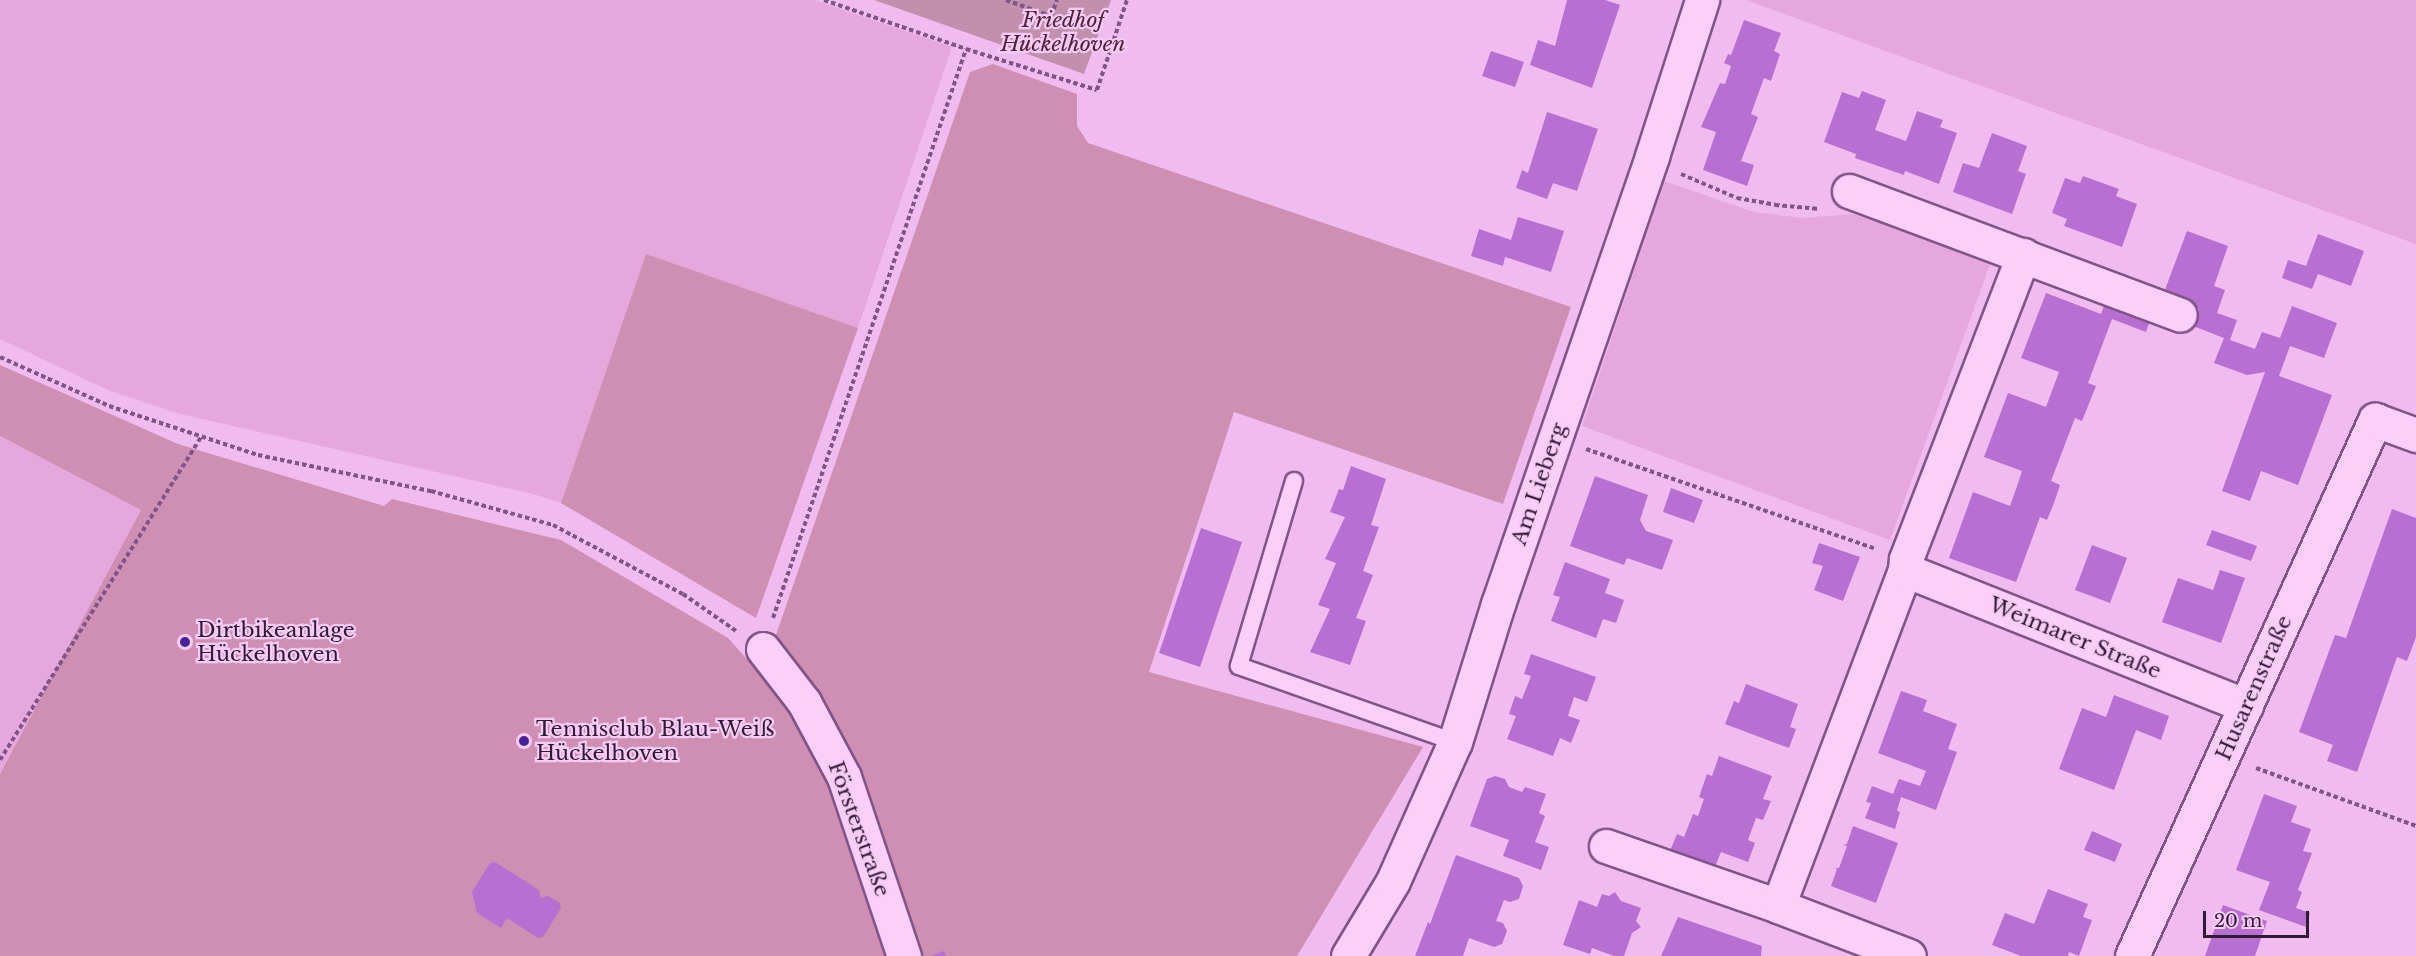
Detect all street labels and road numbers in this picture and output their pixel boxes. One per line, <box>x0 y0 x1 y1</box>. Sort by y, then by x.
street label: Am Lieberg <box>1506 420 1572 548</box>
street label: Weimarer Straße <box>1985 592 2165 684</box>
street label: Husarenstraße <box>2211 612 2297 764</box>
street label: Försterstraße <box>823 758 895 900</box>

